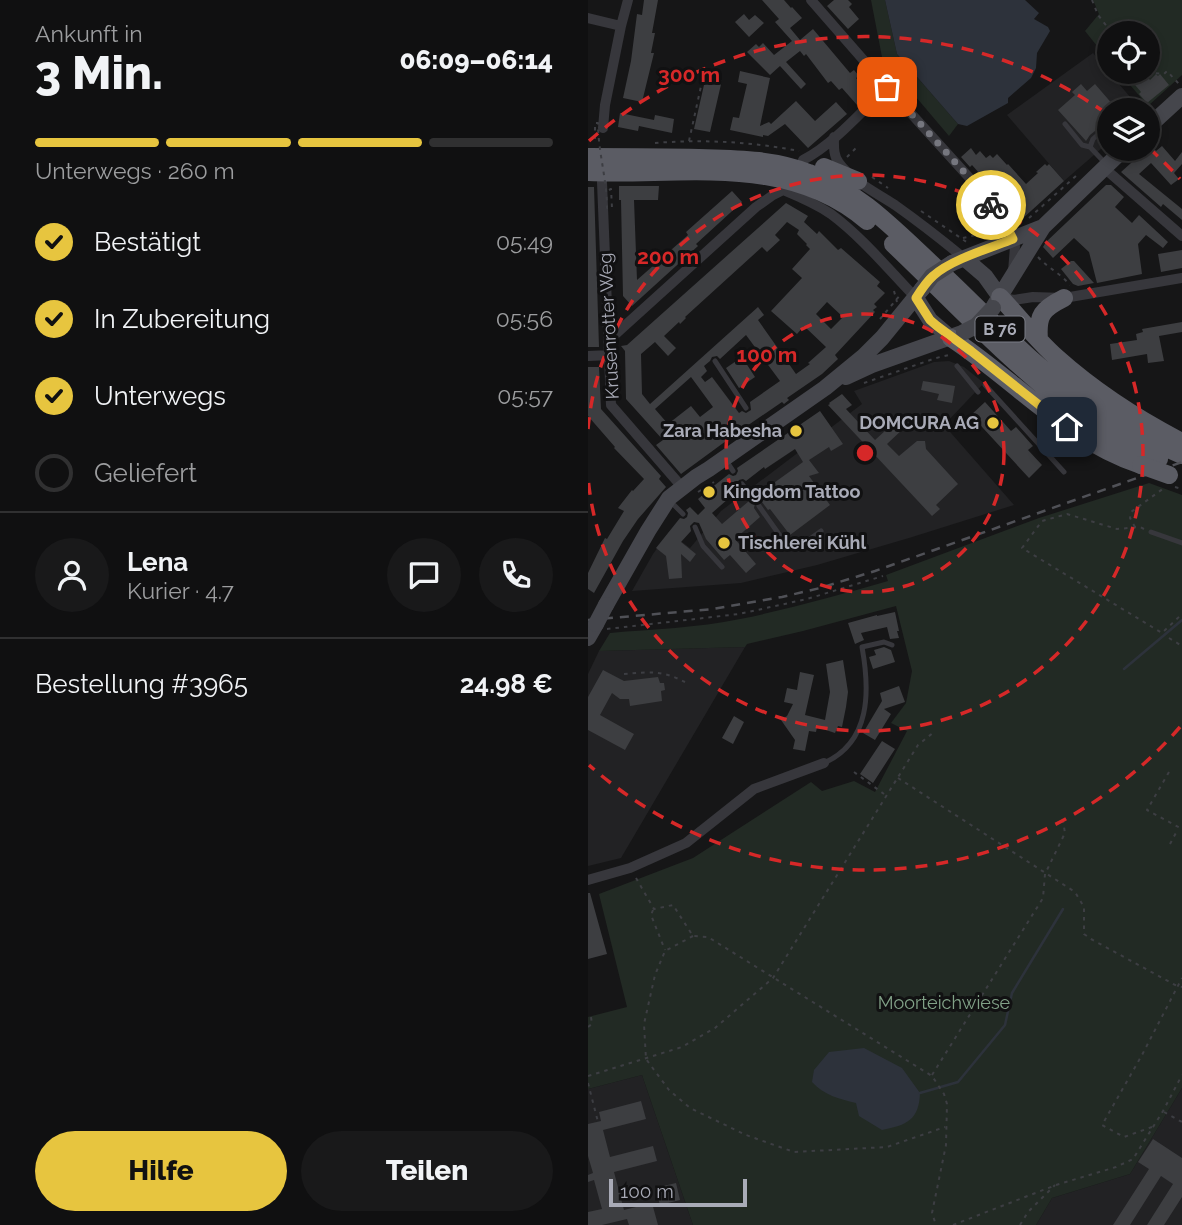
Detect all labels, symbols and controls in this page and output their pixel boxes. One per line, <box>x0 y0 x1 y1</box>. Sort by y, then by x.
text: Ankunft in <box>35 20 143 47</box>
map controls <box>1097 21 1160 161</box>
button: locate <box>1097 21 1160 84</box>
text: 06:09–06:14 <box>399 45 553 75</box>
text: 3 Min. <box>35 46 163 100</box>
pin <box>857 57 917 117</box>
text: 300 m <box>658 62 720 87</box>
icon: bag <box>868 68 906 106</box>
button: layers <box>1097 98 1160 161</box>
text: Unterwegs · 260 m <box>35 157 235 184</box>
courier <box>956 170 1026 240</box>
icon: bike <box>972 186 1010 224</box>
icon: check <box>35 223 73 261</box>
text: Bestätigt <box>94 227 201 257</box>
text: 05:49 <box>496 228 553 255</box>
text: 200 m <box>637 244 699 269</box>
street label: Krusenrotter Weg <box>594 252 623 400</box>
icon: check <box>35 300 73 338</box>
text: In Zubereitung <box>94 304 270 334</box>
text: 05:56 <box>496 305 553 332</box>
road number: B 76 <box>976 316 1024 342</box>
text: 100 m <box>737 342 797 367</box>
icon: check <box>35 377 73 415</box>
text: Unterwegs <box>94 381 226 411</box>
text: 05:57 <box>497 382 553 409</box>
pin <box>1037 397 1097 457</box>
icon: home <box>1048 408 1086 446</box>
place label: DOMCURA AG <box>859 412 979 433</box>
marker: DOMCURA AG <box>985 415 1001 431</box>
place label: Zara Habesha <box>663 420 782 441</box>
marker: Zara Habesha <box>788 423 804 439</box>
centre of rings <box>853 441 877 465</box>
text: Geliefert <box>94 458 197 488</box>
place label: Kingdom Tattoo <box>723 481 860 502</box>
marker: Kingdom Tattoo <box>701 484 717 500</box>
place label: Tischlerei Kühl <box>738 532 866 553</box>
marker: Tischlerei Kühl <box>716 535 732 551</box>
button: person <box>35 538 109 612</box>
button: chat <box>387 538 461 612</box>
button: phone <box>479 538 553 612</box>
text: Lena <box>127 547 188 577</box>
text: Kurier · 4.7 <box>127 577 234 604</box>
text: Bestellung #3965 <box>35 669 248 699</box>
text: 24.98 € <box>460 669 553 699</box>
park label: Moorteichwiese <box>878 992 1011 1013</box>
button: Hilfe <box>35 1131 287 1211</box>
button: Teilen <box>301 1131 553 1211</box>
scale bar <box>609 1176 747 1208</box>
text: 100 m <box>620 1180 674 1202</box>

